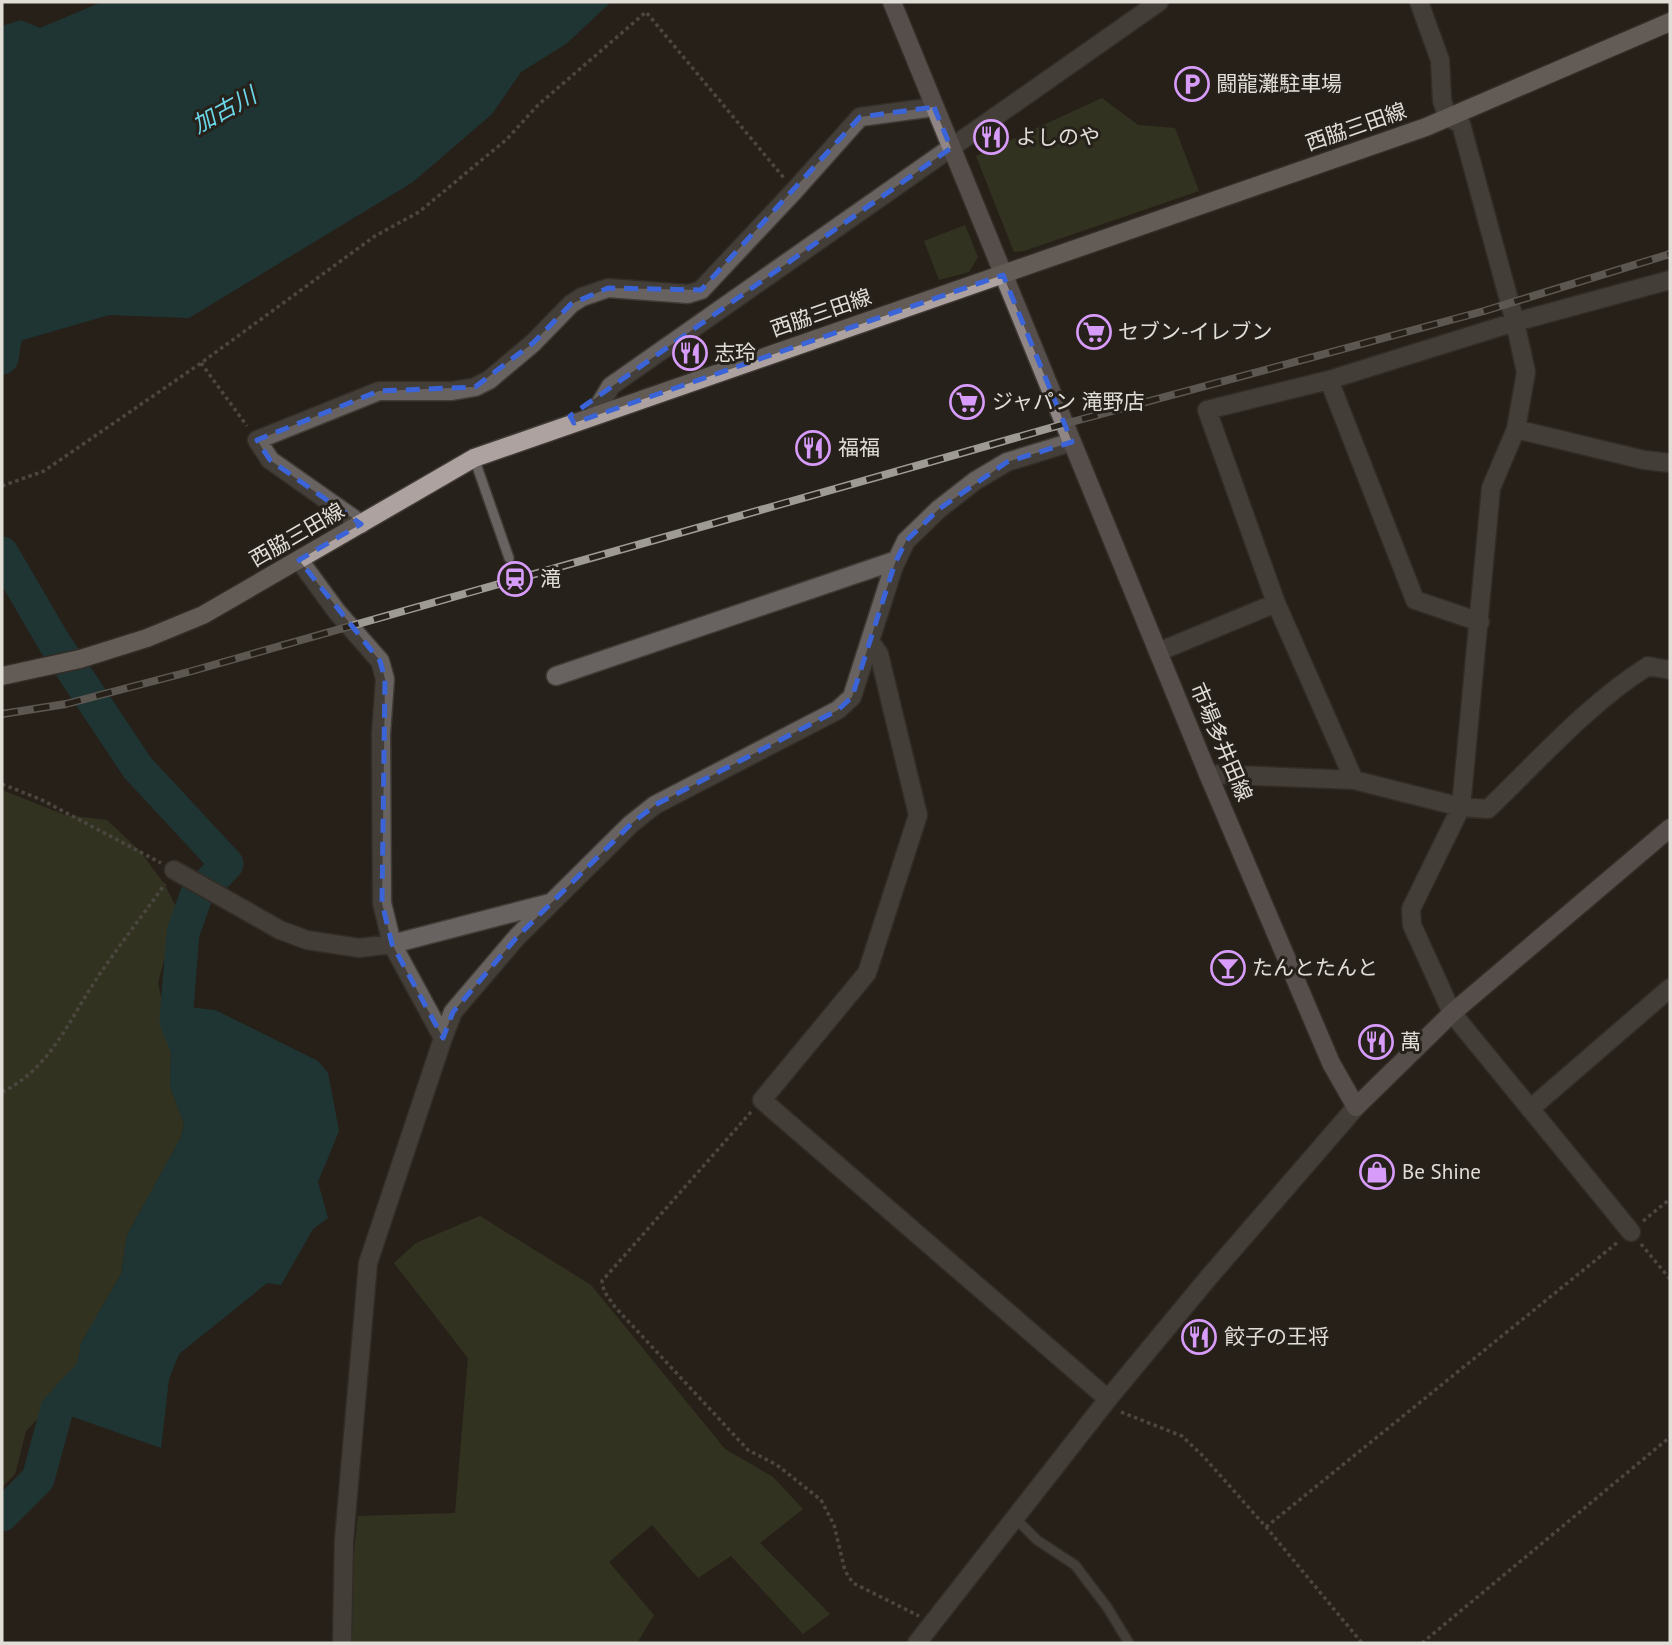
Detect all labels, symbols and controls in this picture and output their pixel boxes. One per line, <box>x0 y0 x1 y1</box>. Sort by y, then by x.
parking icon: 闘龍灘駐車場 <box>1173 65 1211 103</box>
place label: 闘龍灘駐車場 <box>1216 70 1342 97</box>
water label: 加古川 <box>187 79 264 139</box>
street label: 西脇三田線 <box>1302 97 1410 156</box>
restaurant icon: よしのや <box>972 118 1010 156</box>
place label: よしのや <box>1016 123 1100 150</box>
street label: 西脇三田線 <box>767 283 875 342</box>
supermarket icon: セブン-イレブン <box>1075 313 1113 351</box>
place label: セブン-イレブン <box>1118 318 1273 345</box>
restaurant icon: 志玲 <box>671 334 709 372</box>
place label: 志玲 <box>714 339 756 366</box>
supermarket icon: ジャパン 滝野店 <box>948 383 986 421</box>
place label: ジャパン 滝野店 <box>992 388 1145 415</box>
restaurant icon: 福福 <box>794 429 832 467</box>
place label: 福福 <box>838 434 880 461</box>
street label: 西脇三田線 <box>245 497 349 573</box>
station icon: 滝 <box>496 560 534 598</box>
place label: 滝 <box>540 565 561 592</box>
street label: 市場多井田線 <box>1184 679 1259 805</box>
bar icon: たんとたんと <box>1209 949 1247 987</box>
place label: たんとたんと <box>1252 954 1378 981</box>
restaurant icon: 萬 <box>1357 1023 1395 1061</box>
place label: 萬 <box>1400 1028 1421 1055</box>
shop icon: Be Shine <box>1358 1153 1396 1191</box>
place label: Be Shine <box>1402 1158 1481 1185</box>
restaurant icon: 餃子の王将 <box>1180 1318 1218 1356</box>
place label: 餃子の王将 <box>1224 1323 1329 1350</box>

